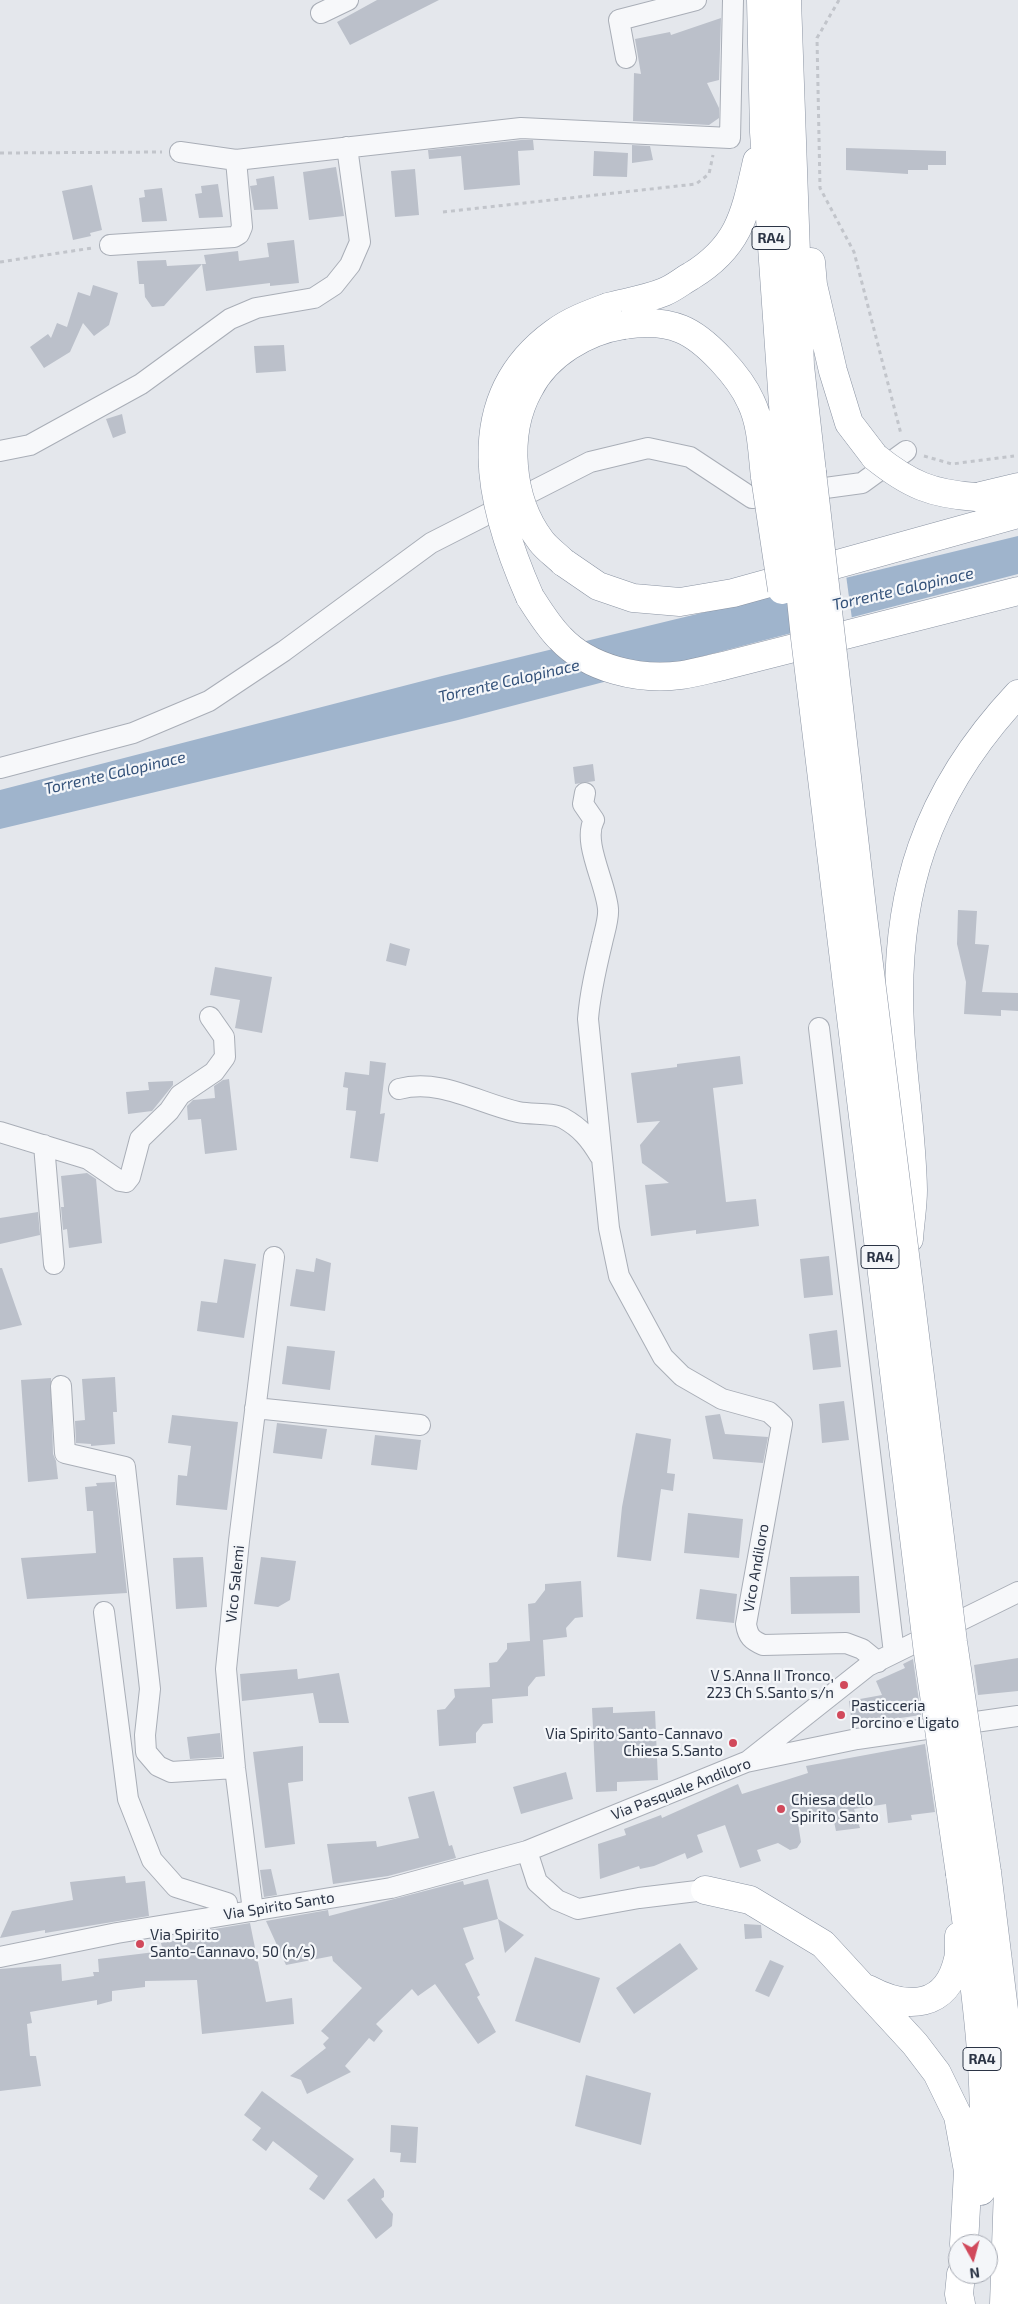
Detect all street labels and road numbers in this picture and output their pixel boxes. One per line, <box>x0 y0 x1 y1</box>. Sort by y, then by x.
road number: RA4 <box>752 227 790 250</box>
road number: RA4 <box>861 1246 899 1268</box>
street label: Vico Andiloro <box>739 1522 773 1614</box>
street label: Vico Salemi <box>222 1544 248 1624</box>
street label: Via Pasquale Andiloro <box>609 1754 753 1824</box>
street label: Via Spirito Santo <box>222 1888 336 1924</box>
road number: RA4 <box>963 2048 1001 2070</box>

